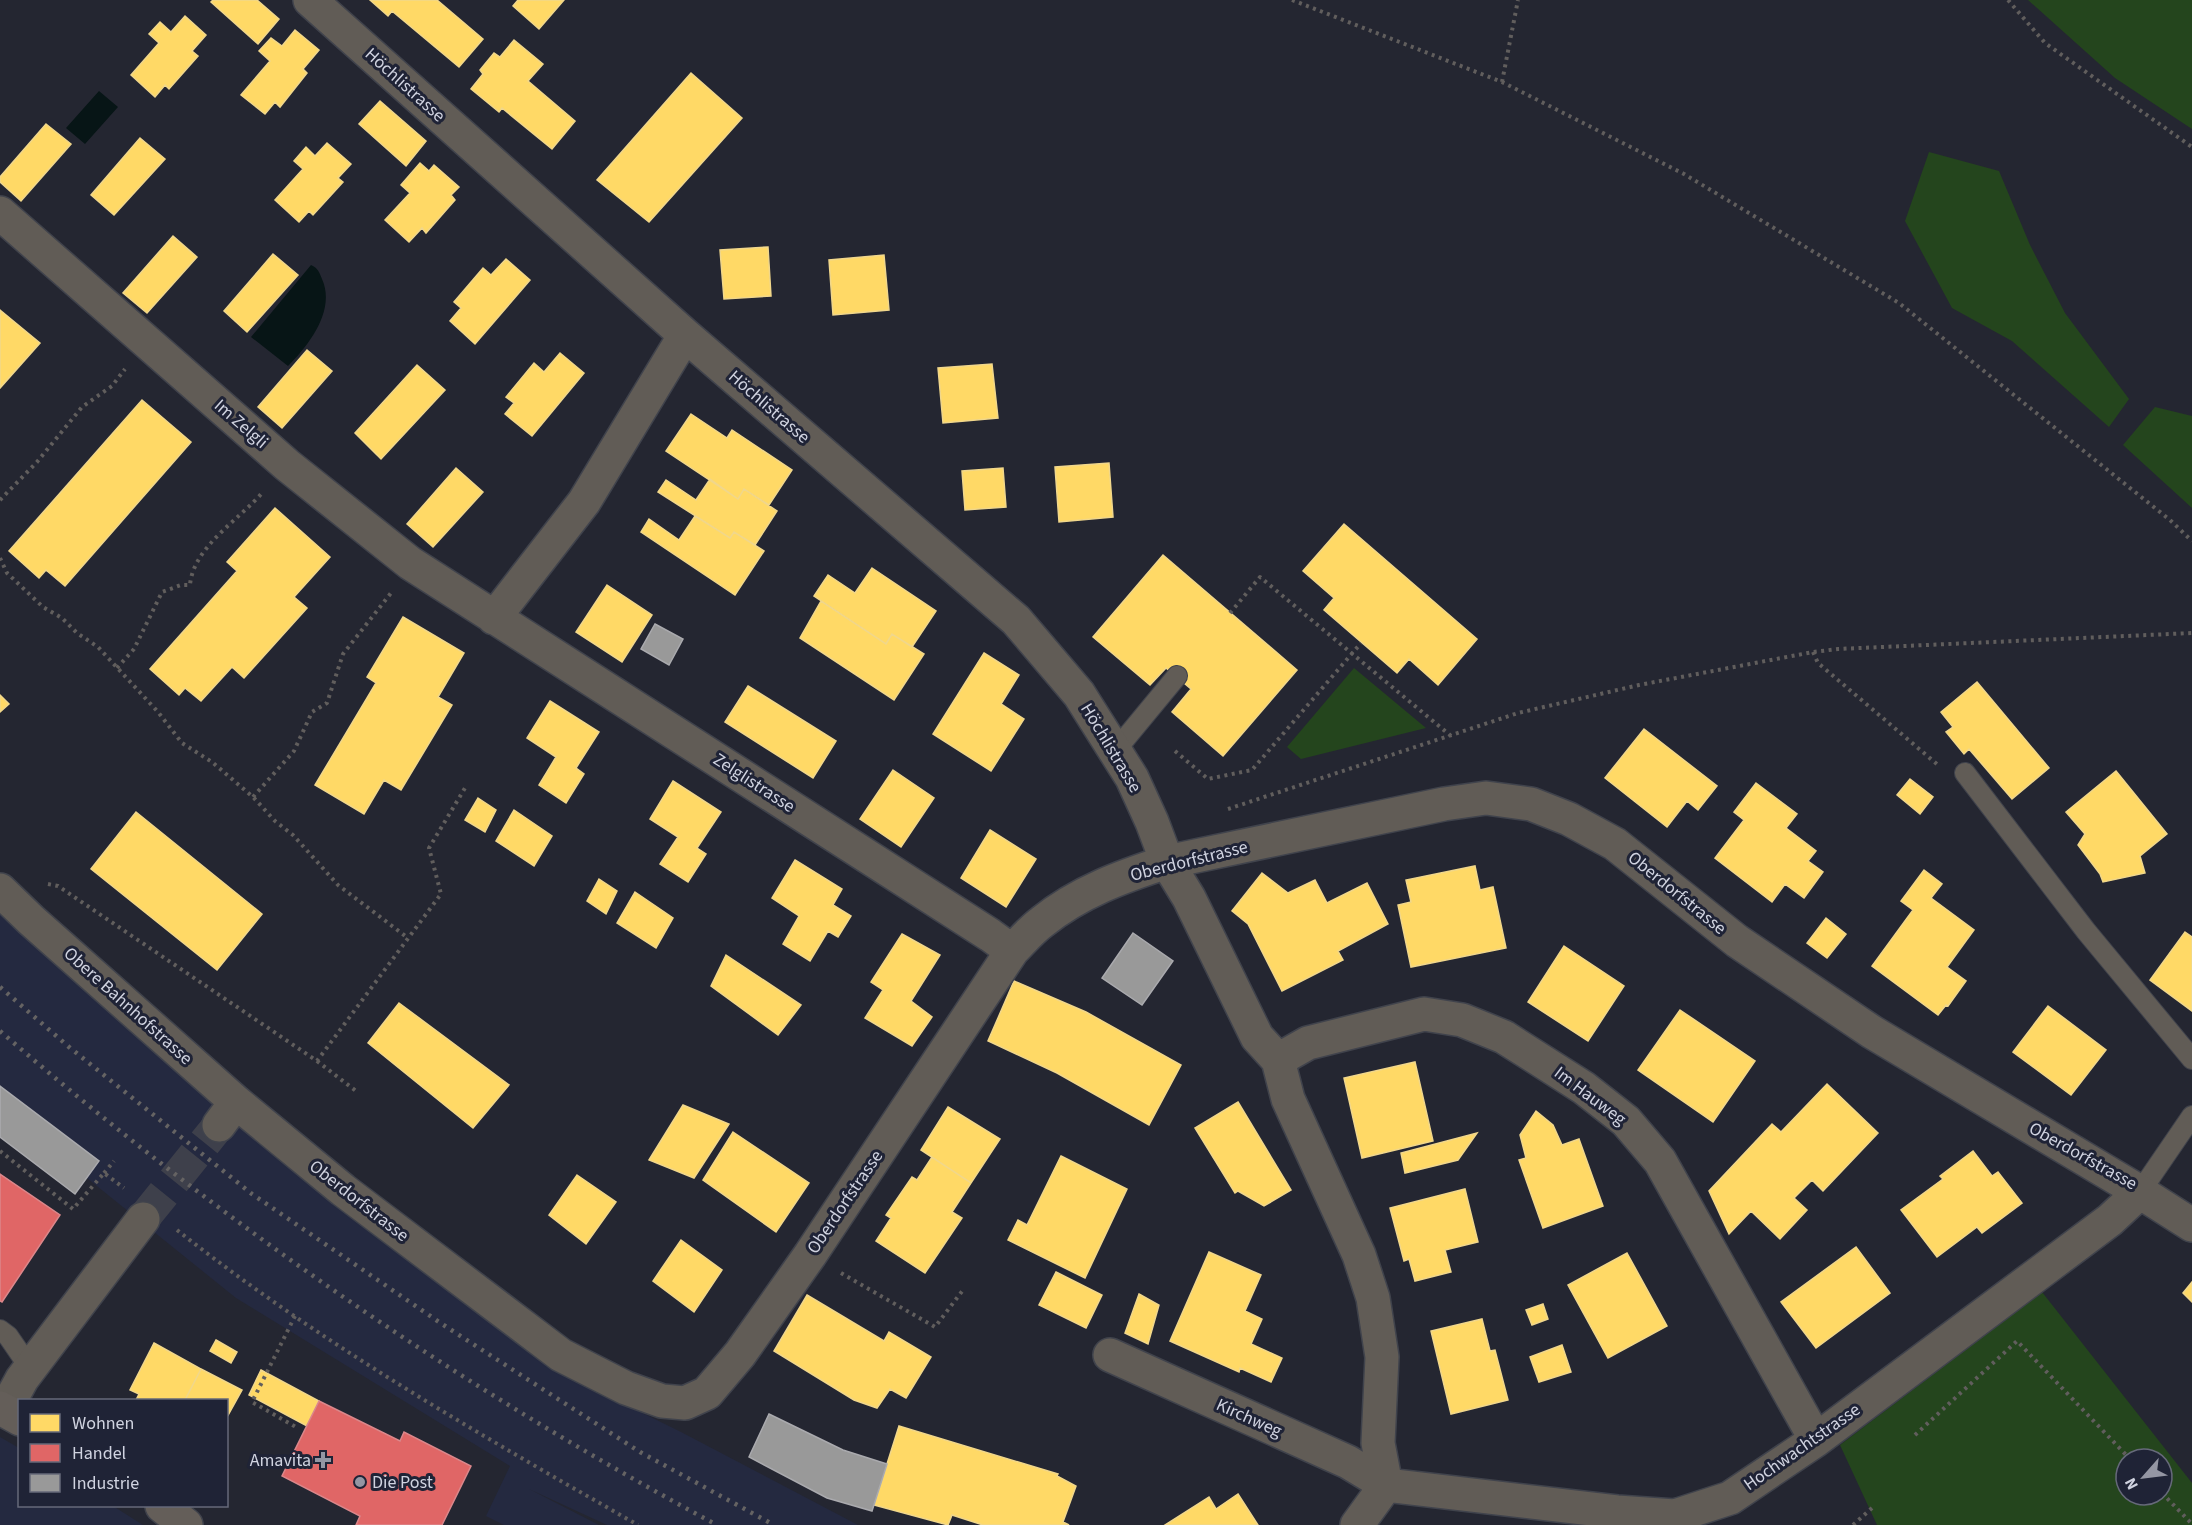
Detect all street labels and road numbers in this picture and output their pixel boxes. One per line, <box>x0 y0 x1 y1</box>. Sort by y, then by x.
street label: Höchlistrasse <box>359 42 451 128</box>
street label: Höchlistrasse <box>723 365 815 450</box>
street label: Im Zelgli <box>209 394 273 454</box>
street label: Höchlistrasse <box>1074 698 1148 798</box>
street label: Zelglistrasse <box>708 747 800 819</box>
street label: Oberdorfstrasse <box>1128 834 1250 888</box>
street label: Oberdorfstrasse <box>1622 845 1732 941</box>
street label: Obere Bahnhofstrasse <box>58 941 198 1071</box>
street label: Im Hauweg <box>1549 1061 1631 1131</box>
street label: Oberdorfstrasse <box>2024 1116 2142 1196</box>
street label: Oberdorfstrasse <box>801 1145 889 1259</box>
street label: Oberdorfstrasse <box>304 1154 414 1248</box>
street label: Kirchweg <box>1212 1392 1286 1444</box>
street label: Hochwachtstrasse <box>1739 1397 1866 1497</box>

